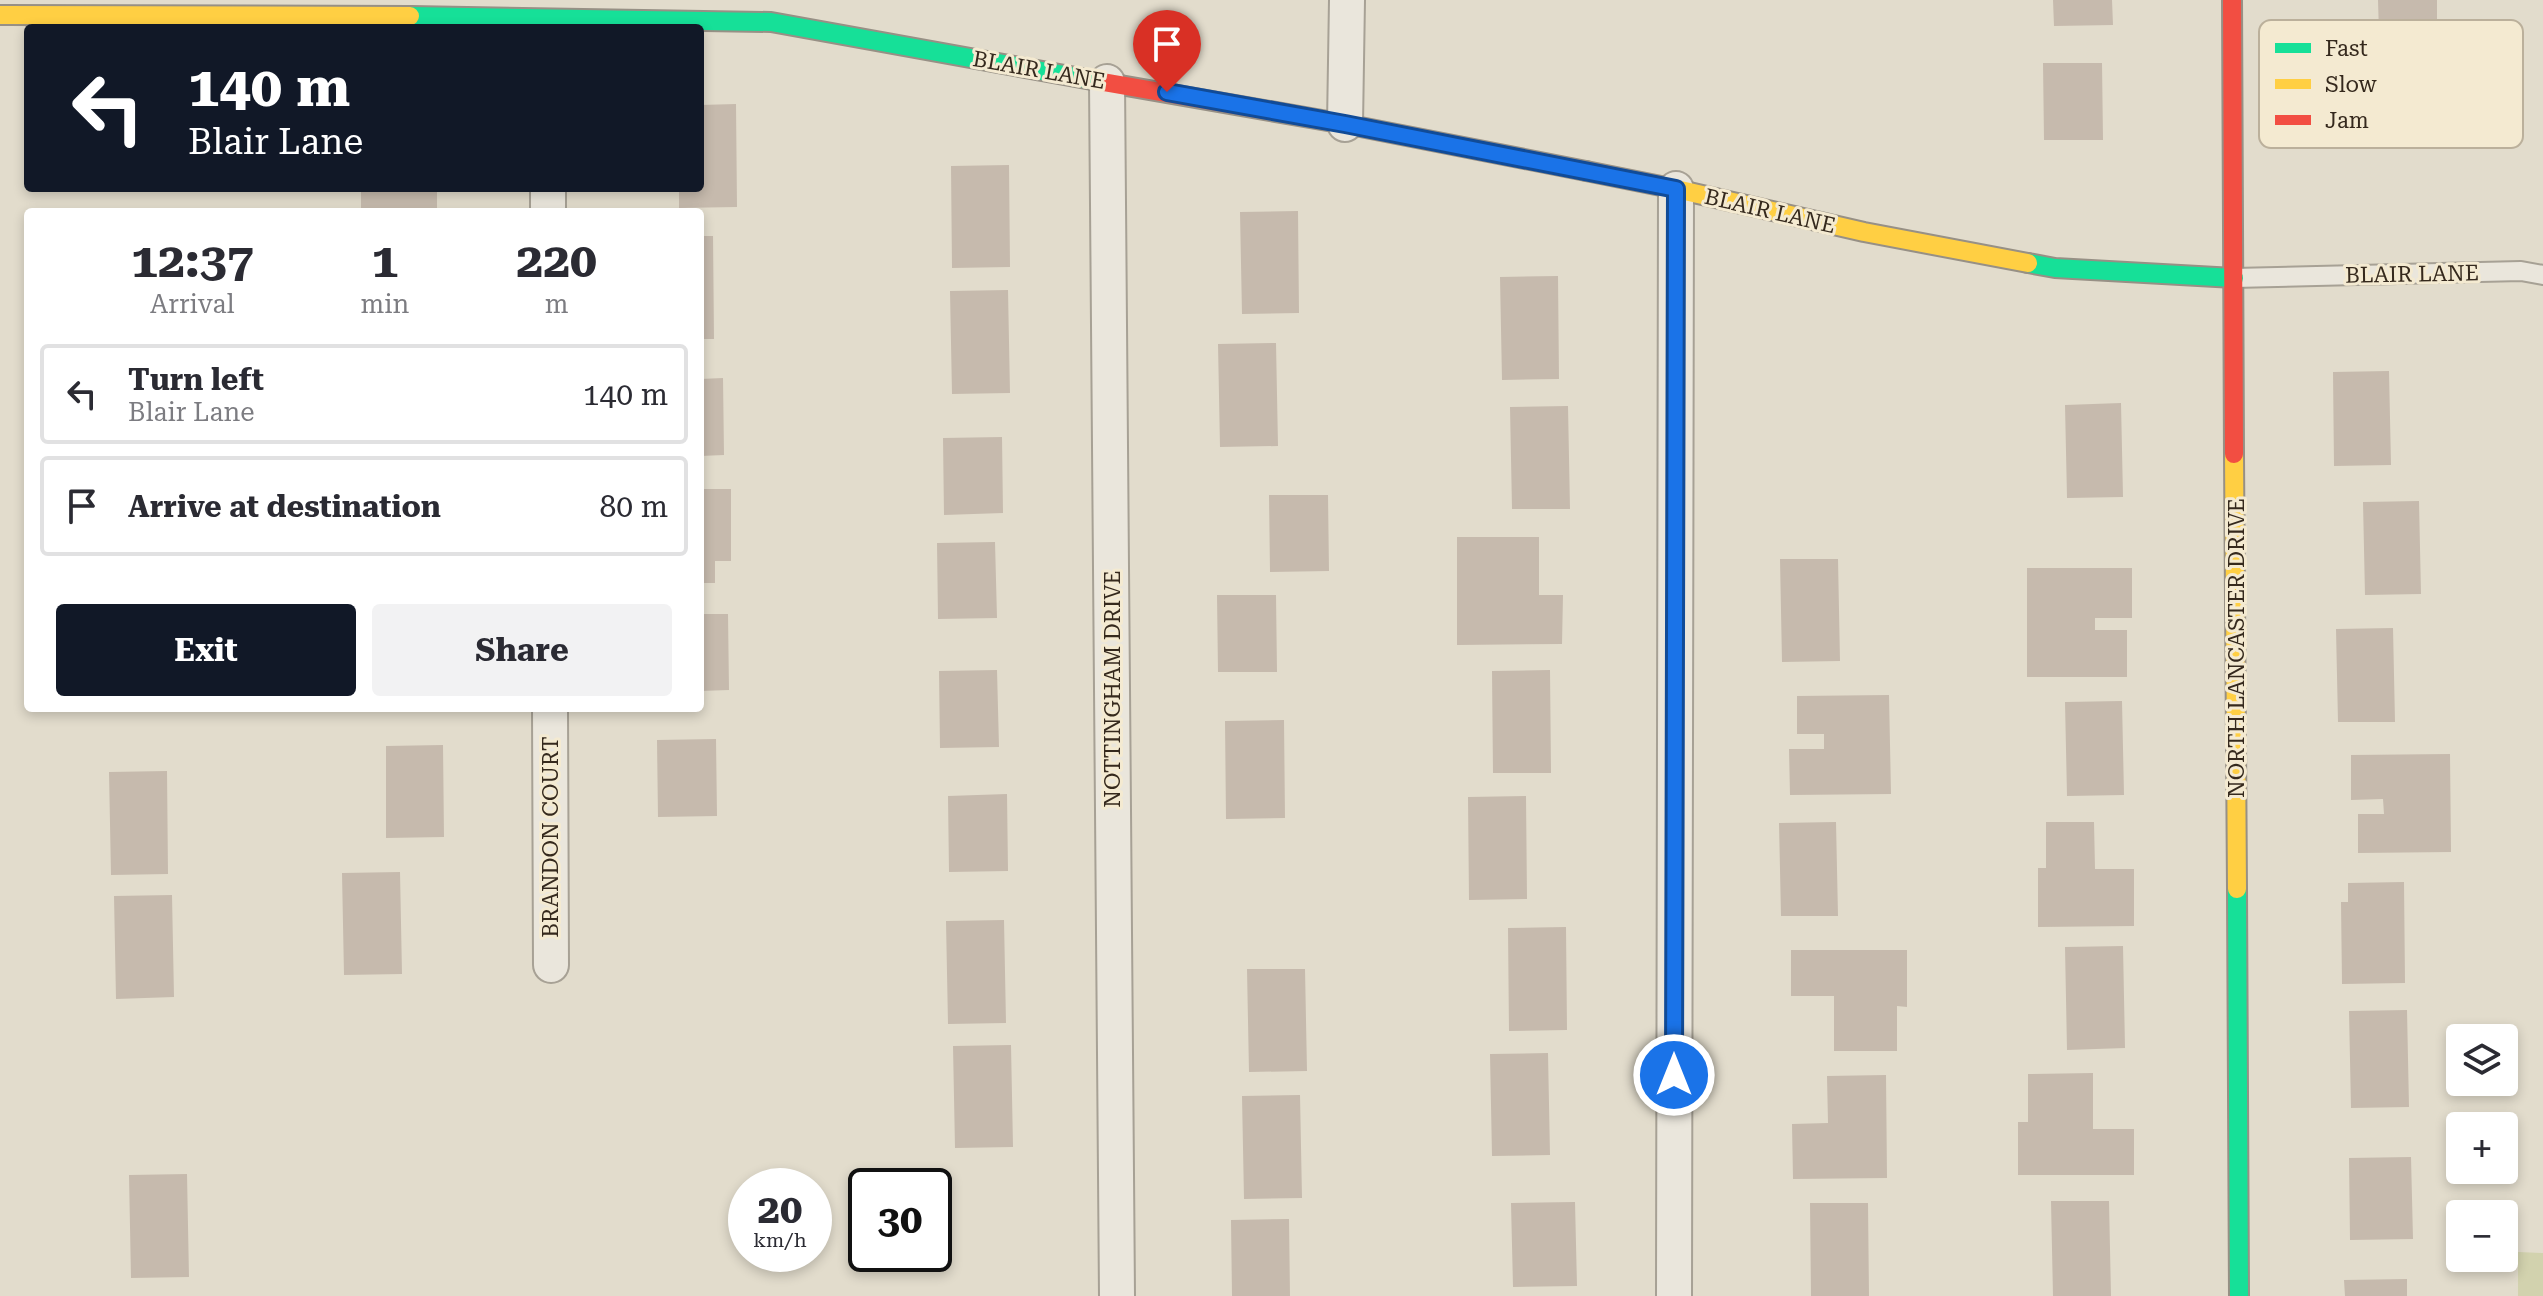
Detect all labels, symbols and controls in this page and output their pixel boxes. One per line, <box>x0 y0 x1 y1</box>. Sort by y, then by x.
pin <box>1133 10 1201 92</box>
legend <box>2259 20 2523 148</box>
icon: arrive <box>1145 22 1189 66</box>
text: Fast <box>2325 36 2368 61</box>
street label: BLAIR LANE <box>971 46 1107 94</box>
text: 140 m <box>188 54 350 120</box>
icon: left <box>56 56 160 160</box>
text: Slow <box>2325 72 2378 97</box>
text: Jam <box>2325 108 2369 133</box>
text: Blair Lane <box>188 121 363 163</box>
street label: BLAIR LANE <box>1702 184 1838 238</box>
text: 12:37 <box>131 233 254 289</box>
text: 1 <box>371 233 398 289</box>
text: 220 <box>516 233 597 289</box>
street label: BLAIR LANE <box>2345 260 2479 288</box>
text: Arrival <box>150 289 235 319</box>
text: min <box>361 289 409 319</box>
text: m <box>545 289 569 319</box>
text: Turn left <box>128 362 264 397</box>
icon: left <box>60 372 104 416</box>
text: 140 m <box>583 377 668 412</box>
text: Blair Lane <box>128 397 255 427</box>
icon: arrive <box>60 484 104 528</box>
text: Arrive at destination <box>128 489 441 524</box>
text: 80 m <box>599 489 668 524</box>
street label: NORTH LANCASTER DRIVE <box>2224 498 2249 798</box>
street label: NOTTINGHAM DRIVE <box>1100 570 1125 808</box>
button: Exit <box>56 604 356 696</box>
button: Share <box>372 604 672 696</box>
street label: BRANDON COURT <box>538 736 563 938</box>
map controls <box>2446 1024 2518 1272</box>
button: layers <box>2446 1024 2518 1096</box>
position arrow <box>1632 1033 1716 1117</box>
button: + <box>2446 1112 2518 1184</box>
speed limit sign: 30 <box>848 1168 952 1272</box>
text: 20 <box>758 1186 802 1233</box>
button: − <box>2446 1200 2518 1272</box>
text: km/h <box>753 1228 807 1252</box>

